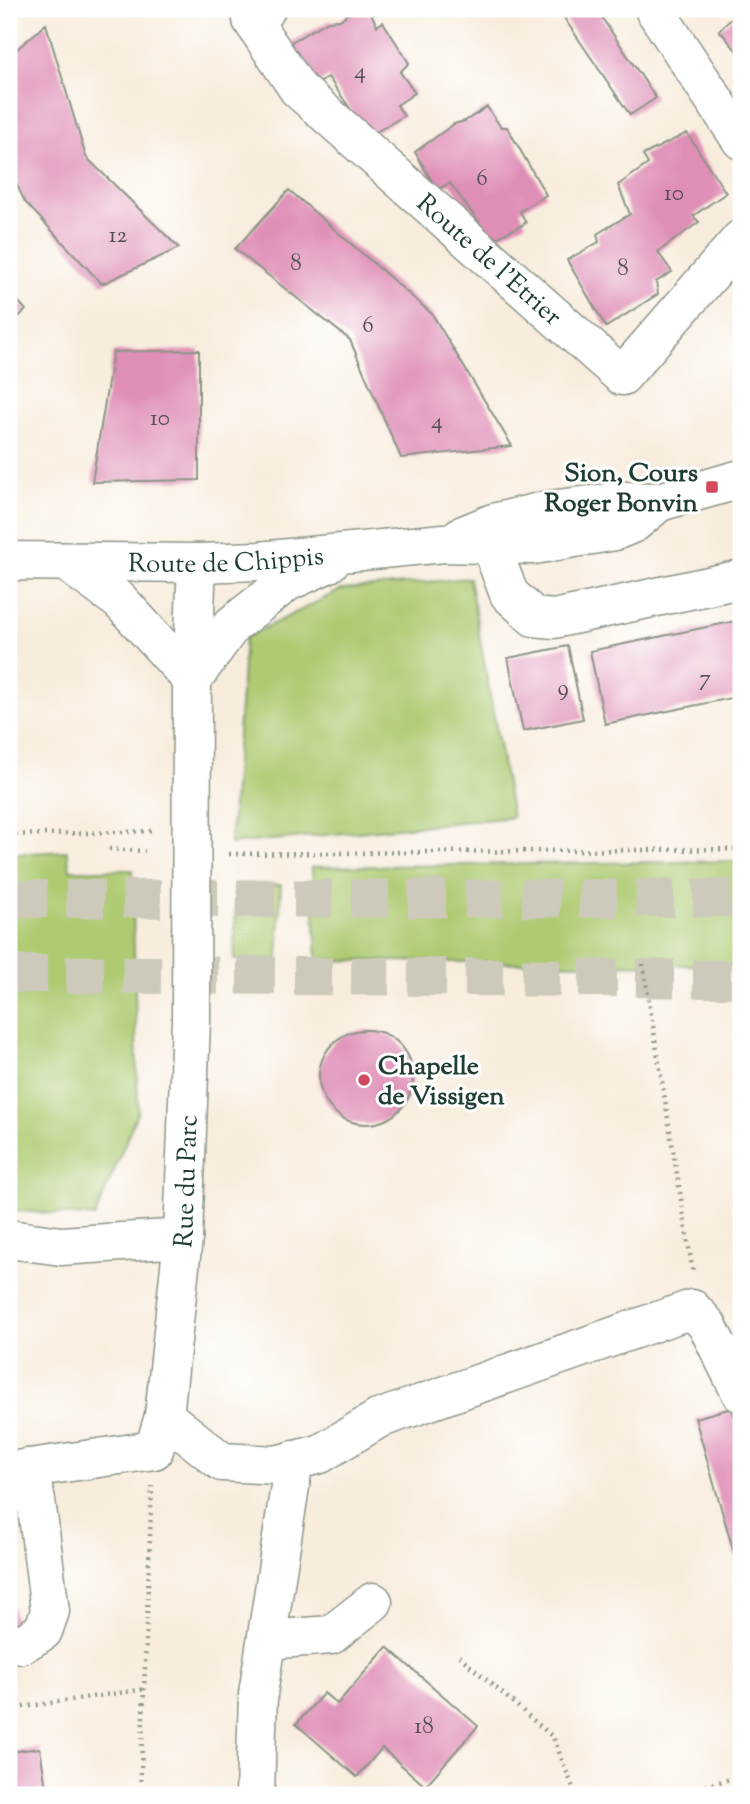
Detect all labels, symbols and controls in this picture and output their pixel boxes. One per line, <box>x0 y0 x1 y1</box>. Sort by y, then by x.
house number: 4 <box>354 56 366 89</box>
house number: 6 <box>476 163 488 196</box>
house number: 10 <box>664 178 684 211</box>
street label: Route de l'Etrier <box>407 186 569 336</box>
house number: 12 <box>109 220 128 253</box>
house number: 8 <box>290 248 302 281</box>
house number: 8 <box>617 253 629 286</box>
house number: 6 <box>362 310 374 343</box>
house number: 10 <box>150 403 170 436</box>
house number: 4 <box>431 406 443 439</box>
place label: Sion, Cours Roger Bonvin <box>544 456 699 523</box>
marker: Sion, Cours Roger Bonvin <box>704 479 720 495</box>
street label: Route de Chippis <box>128 539 325 584</box>
house number: 7 <box>699 663 711 696</box>
house number: 9 <box>557 673 569 706</box>
place label: Chapelle de Vissigen <box>378 1049 505 1116</box>
marker: Chapelle de Vissigen <box>356 1072 372 1088</box>
street label: Rue du Parc <box>166 1114 209 1250</box>
house number: 18 <box>414 1711 434 1744</box>

